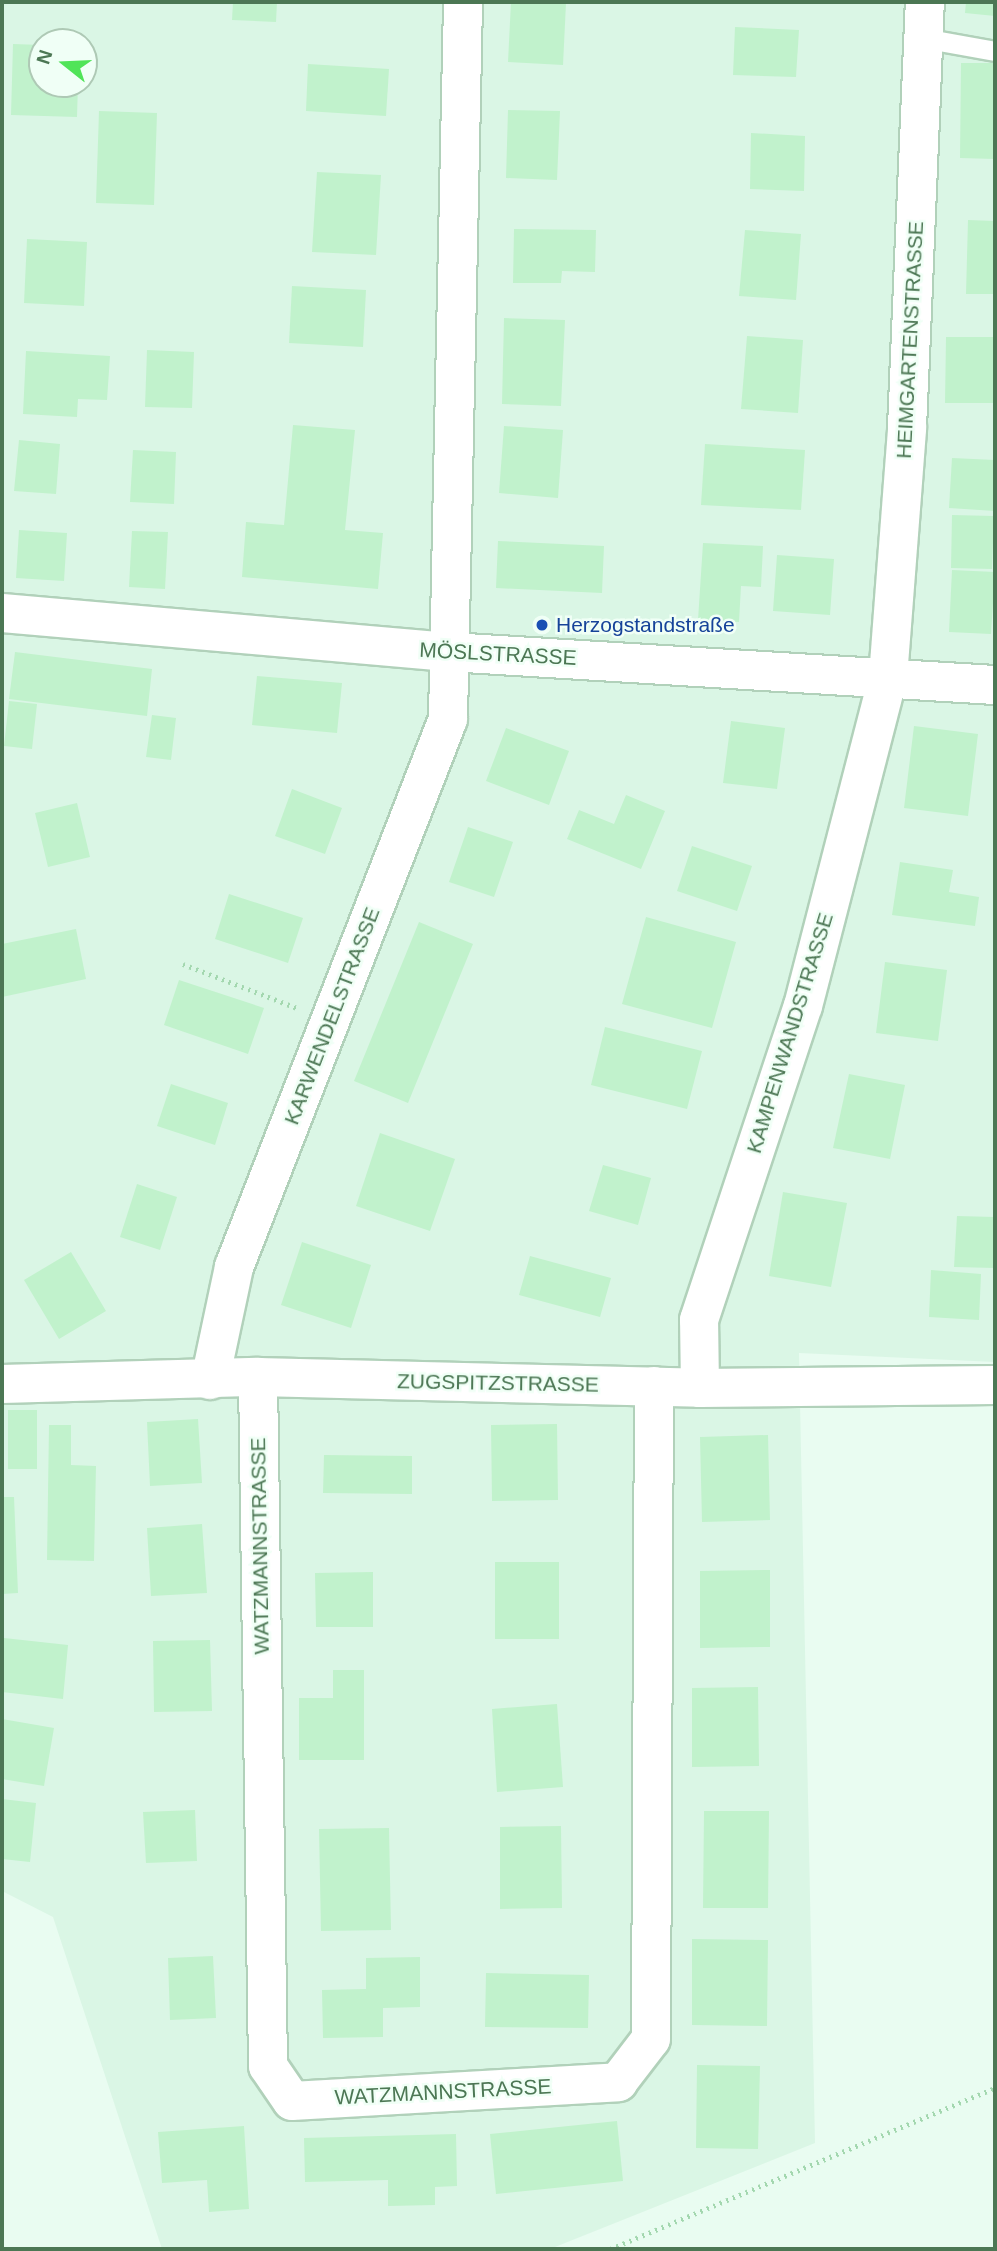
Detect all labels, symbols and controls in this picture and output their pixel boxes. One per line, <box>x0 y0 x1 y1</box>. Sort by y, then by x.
north arrow <box>28 28 98 98</box>
text: N <box>32 47 57 67</box>
street label: HEIMGARTENSTRASSE <box>891 221 929 459</box>
place label: Herzogstandstraße <box>556 612 735 638</box>
marker: Herzogstandstraße <box>534 617 550 633</box>
street label: MÖSLSTRASSE <box>419 637 577 671</box>
street label: KARWENDELSTRASSE <box>279 904 385 1128</box>
street label: KAMPENWANDSTRASSE <box>741 910 839 1156</box>
street label: ZUGSPITZSTRASSE <box>397 1369 599 1397</box>
street label: WATZMANNSTRASSE <box>246 1437 274 1655</box>
street label: WATZMANNSTRASSE <box>334 2074 552 2110</box>

